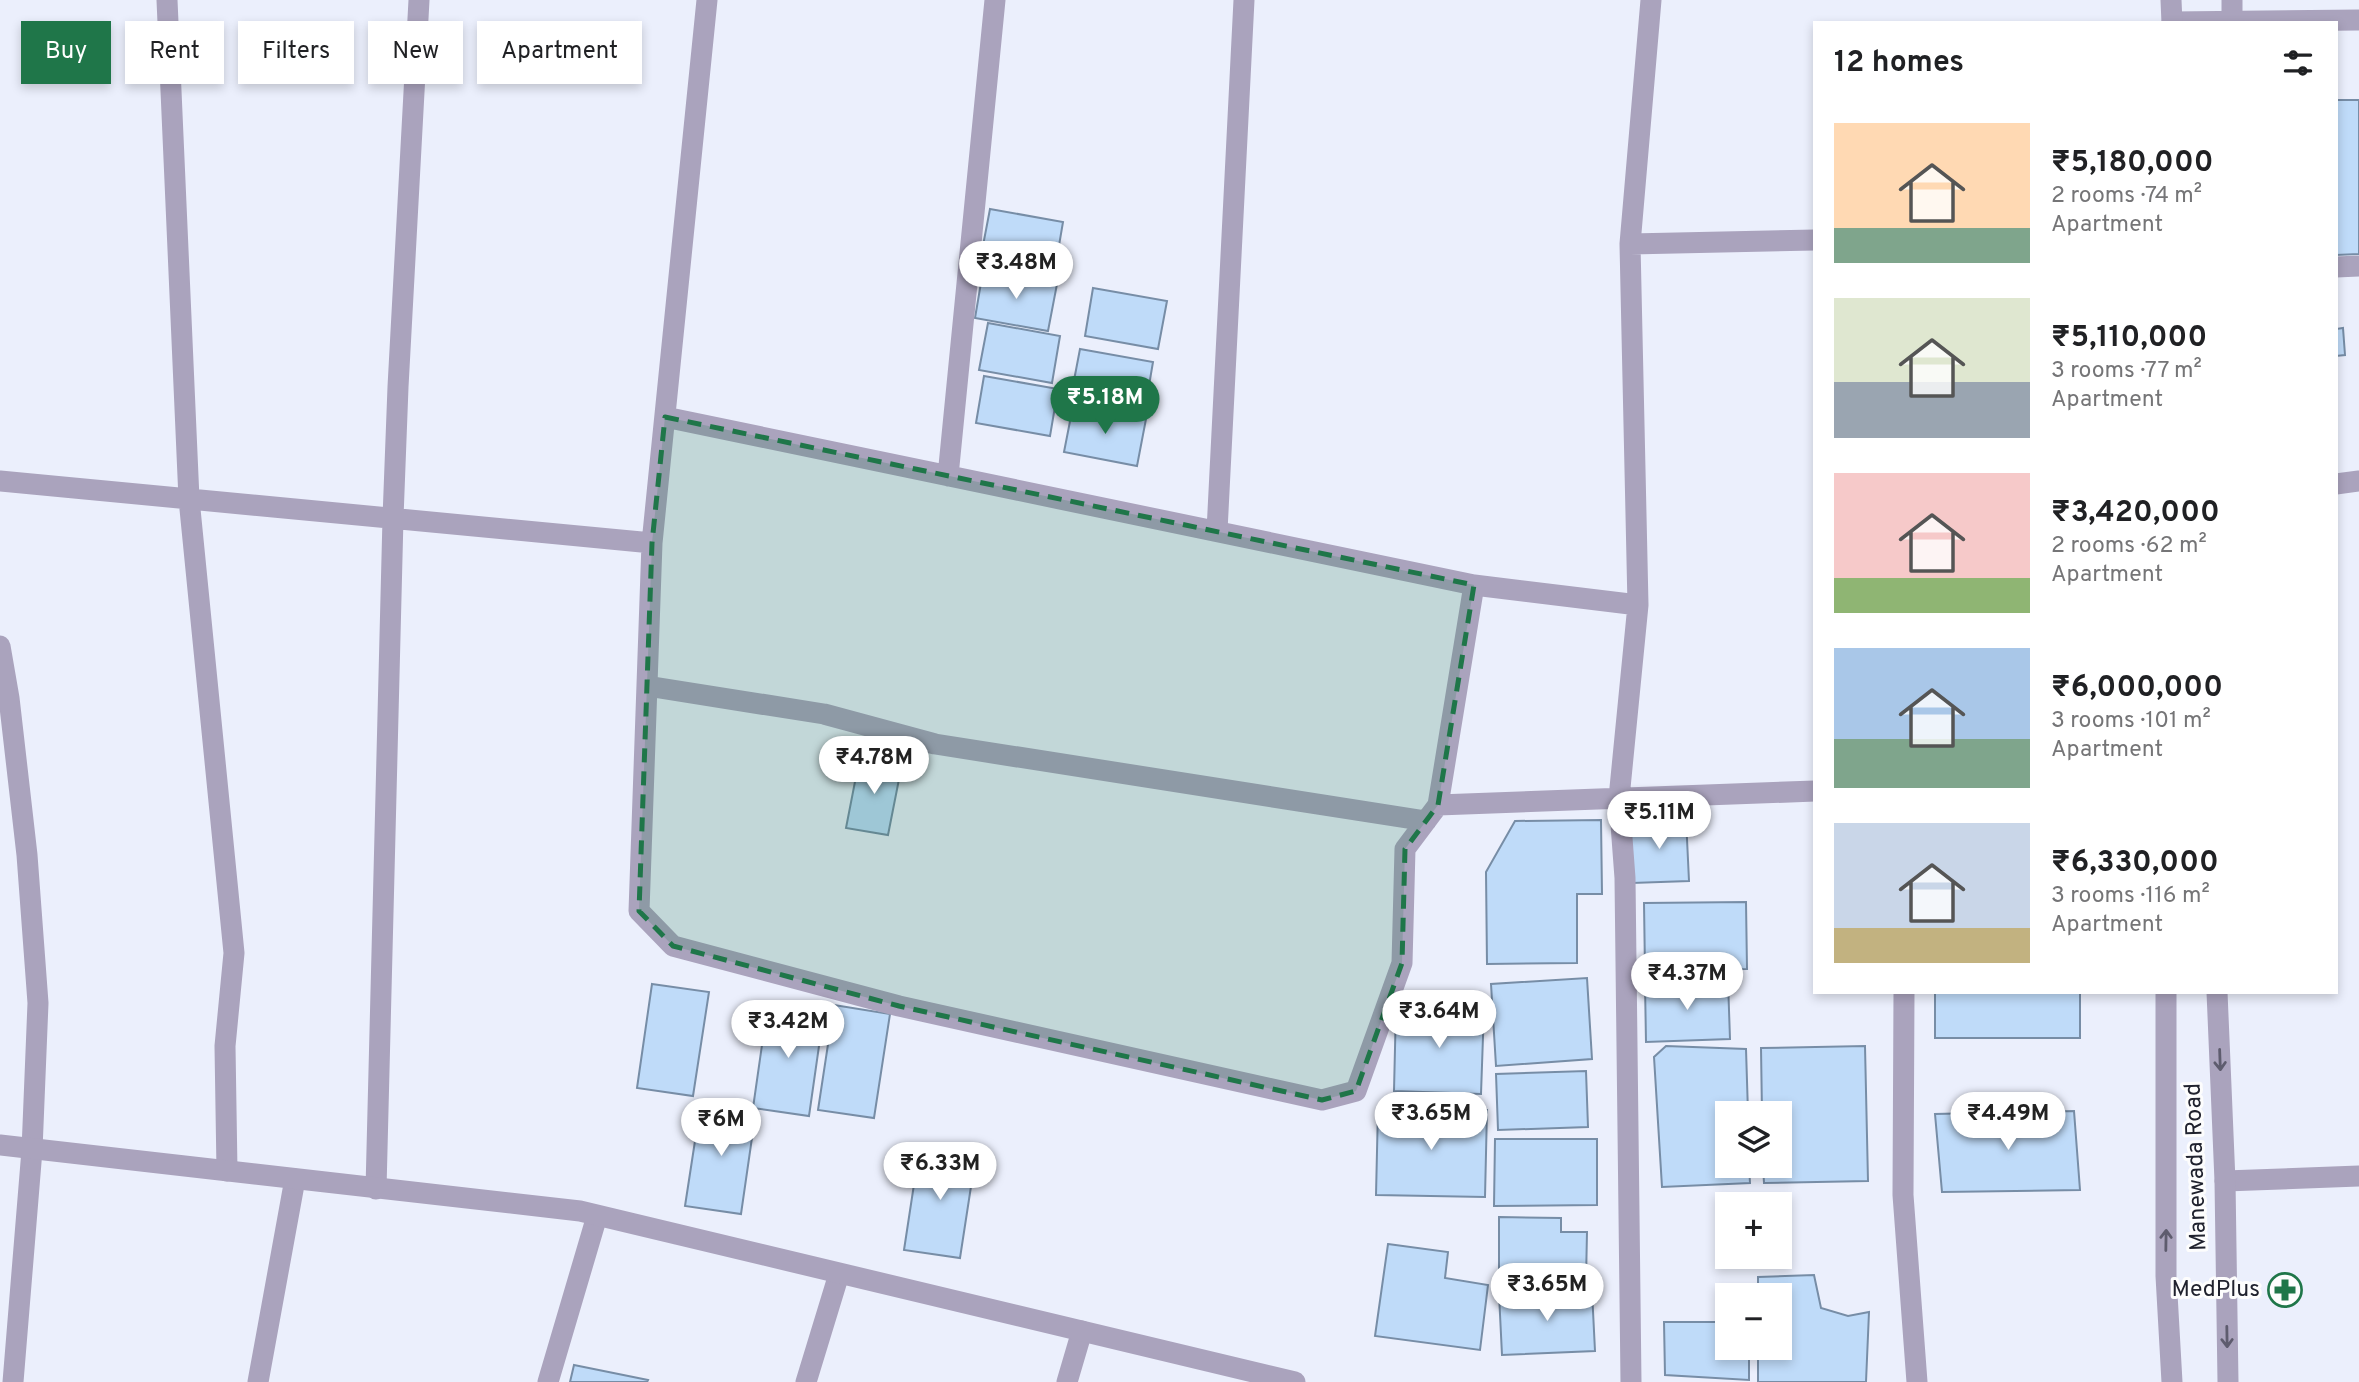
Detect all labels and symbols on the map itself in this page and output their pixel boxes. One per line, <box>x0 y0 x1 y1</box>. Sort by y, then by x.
pin: ₹3.48M <box>959 242 1073 301</box>
pin: ₹5.18M <box>1048 376 1162 436</box>
pin: ₹4.78M <box>817 736 931 796</box>
pin: ₹5.11M <box>1602 792 1716 851</box>
pin: ₹4.37M <box>1630 953 1744 1012</box>
pin: ₹3.64M <box>1382 990 1496 1050</box>
pin: ₹3.42M <box>731 1000 845 1060</box>
one-way arrow <box>2213 1049 2226 1072</box>
street label: Manewada Road <box>2180 1083 2214 1251</box>
pin: ₹3.65M <box>1374 1092 1488 1152</box>
pin: ₹4.49M <box>1951 1092 2065 1152</box>
pin: ₹6M <box>687 1098 755 1158</box>
pin: ₹6.33M <box>883 1142 997 1202</box>
one-way arrow <box>2160 1229 2173 1252</box>
pin: ₹3.65M <box>1490 1264 1604 1323</box>
pharmacy icon: MedPlus <box>2266 1271 2304 1309</box>
place label: MedPlus <box>2171 1276 2260 1305</box>
one-way arrow <box>2221 1325 2234 1348</box>

